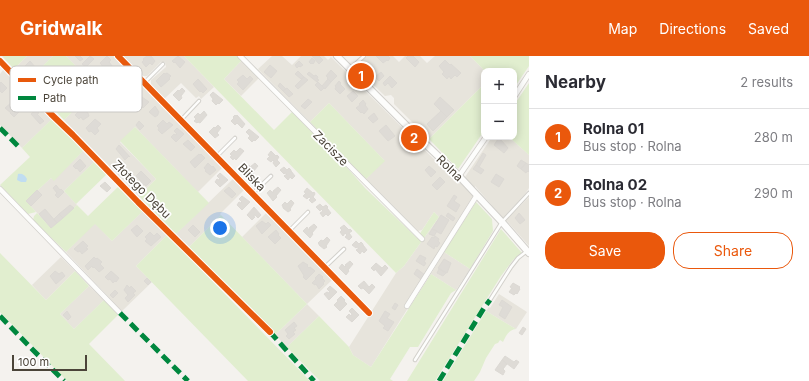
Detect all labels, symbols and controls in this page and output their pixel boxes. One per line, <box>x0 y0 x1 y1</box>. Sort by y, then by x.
text: Gridwalk <box>20 17 103 40</box>
text: Map <box>608 20 637 37</box>
text: Directions <box>659 20 726 37</box>
text: Saved <box>748 20 789 37</box>
pin: 1 <box>348 61 374 91</box>
legend <box>10 66 142 112</box>
map controls <box>481 68 517 140</box>
button: + <box>481 68 517 104</box>
text: Nearby <box>545 72 606 92</box>
text: Cycle path <box>43 73 99 87</box>
text: 2 results <box>740 74 793 90</box>
text: Path <box>43 91 66 105</box>
button: − <box>481 104 517 140</box>
text: Rolna 01 <box>583 119 644 138</box>
pin: 2 <box>401 123 427 153</box>
street label: Zacisze <box>310 127 352 169</box>
text: 1 <box>555 129 561 145</box>
text: 280 m <box>754 129 793 145</box>
text: Bus stop · Rolna <box>583 138 682 154</box>
street label: Rolna <box>433 152 467 184</box>
street label: Złotego Dębu <box>110 157 174 221</box>
street label: Bliska <box>235 160 269 194</box>
text: Rolna 02 <box>583 175 647 194</box>
text: 2 <box>554 185 562 201</box>
text: 290 m <box>754 185 793 201</box>
text: Bus stop · Rolna <box>583 194 682 210</box>
your location <box>210 218 230 238</box>
button: Save <box>545 232 665 269</box>
button: Share <box>673 232 793 269</box>
scale bar <box>12 353 87 372</box>
text: 100 m <box>18 355 49 369</box>

